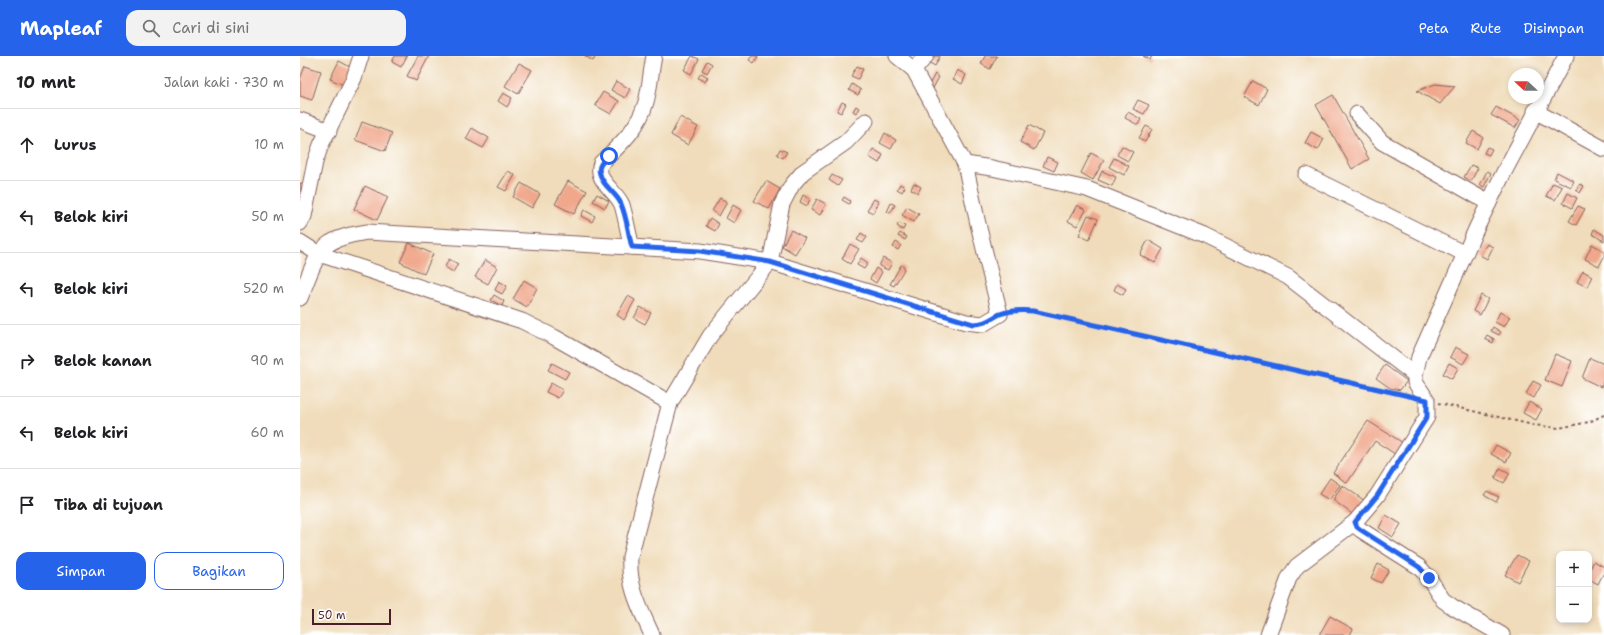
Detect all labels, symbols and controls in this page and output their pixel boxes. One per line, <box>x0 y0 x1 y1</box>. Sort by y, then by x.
search box <box>126 10 406 46</box>
text: Mapleaf <box>20 16 102 41</box>
icon: search <box>140 17 162 39</box>
text: Cari di sini <box>172 18 250 38</box>
text: Peta <box>1419 19 1448 37</box>
text: Rute <box>1470 19 1501 37</box>
text: Disimpan <box>1523 19 1584 37</box>
north arrow <box>1508 68 1544 104</box>
text: 10 mnt <box>16 71 76 93</box>
text: Jalan kaki · 730 m <box>164 74 284 91</box>
icon: ahead <box>16 134 38 156</box>
text: Lurus <box>54 135 96 155</box>
text: 10 m <box>254 136 284 153</box>
route start <box>600 147 618 165</box>
icon: left <box>16 206 38 228</box>
text: Belok kiri <box>54 207 128 227</box>
text: 50 m <box>251 208 284 225</box>
icon: left <box>16 278 38 300</box>
text: Belok kiri <box>54 279 128 299</box>
text: 520 m <box>243 280 284 297</box>
icon: right <box>16 350 38 372</box>
text: Belok kanan <box>54 351 152 371</box>
text: 90 m <box>250 352 284 369</box>
icon: left <box>16 422 38 444</box>
text: Belok kiri <box>54 423 128 443</box>
text: 60 m <box>251 424 284 441</box>
icon: arrive <box>16 494 38 516</box>
text: Tiba di tujuan <box>54 495 163 515</box>
map controls <box>1556 551 1592 623</box>
button: + <box>1556 551 1592 587</box>
button: Simpan <box>16 552 146 590</box>
button: Bagikan <box>154 552 284 590</box>
route end <box>1420 569 1438 587</box>
button: − <box>1556 587 1592 623</box>
scale bar <box>312 607 391 626</box>
text: 50 m <box>318 608 346 623</box>

